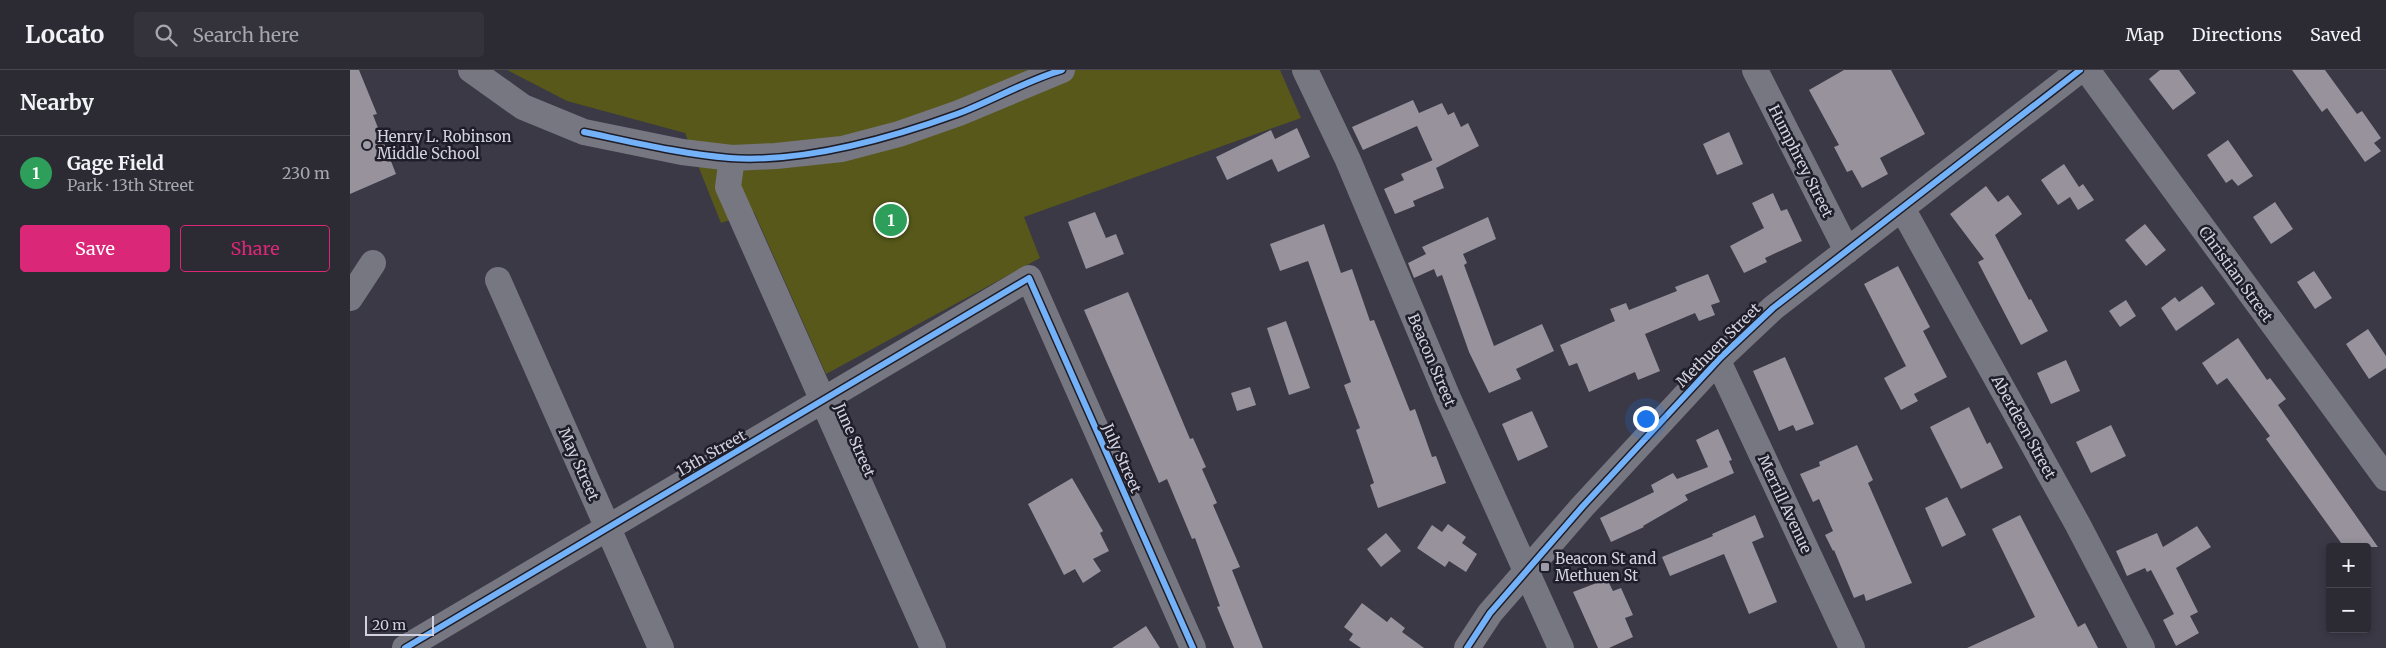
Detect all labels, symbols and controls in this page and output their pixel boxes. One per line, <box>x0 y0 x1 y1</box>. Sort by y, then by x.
search box <box>134 12 484 57</box>
text: Locato <box>25 19 104 50</box>
icon: search <box>152 21 180 49</box>
text: Search here <box>192 23 299 47</box>
text: Map <box>2126 23 2164 46</box>
text: Directions <box>2192 23 2282 46</box>
text: Saved <box>2310 23 2361 46</box>
text: Nearby <box>20 89 94 116</box>
street label: Humphrey Street <box>1764 101 1838 221</box>
place label: Henry L. Robinson Middle School <box>377 127 511 163</box>
marker: Henry L. Robinson Middle School <box>361 139 373 151</box>
text: Gage Field <box>67 151 164 175</box>
text: 1 <box>32 163 40 183</box>
text: 230 m <box>282 163 330 183</box>
text: Park · 13th Street <box>67 175 194 195</box>
pin: 1 <box>875 201 907 239</box>
street label: Christian Street <box>2195 222 2277 326</box>
button: Save <box>20 225 170 272</box>
button: Share <box>180 225 330 272</box>
street label: Methuen Street <box>1672 299 1764 391</box>
street label: Beacon Street <box>1404 311 1460 409</box>
street label: Aberdeen Street <box>1987 371 2060 482</box>
street label: June Street <box>830 399 880 480</box>
your location <box>1633 406 1659 432</box>
street label: July Street <box>1098 419 1146 496</box>
street label: May Street <box>554 425 604 504</box>
street label: 13th Street <box>673 425 749 480</box>
street label: Merrill Avenue <box>1754 452 1816 556</box>
map controls <box>2326 543 2371 633</box>
button: + <box>2326 543 2371 588</box>
place label: Beacon St and Methuen St <box>1555 549 1656 585</box>
marker: Beacon St and Methuen St <box>1539 561 1551 573</box>
button: − <box>2326 588 2371 633</box>
scale bar <box>365 613 434 636</box>
text: 20 m <box>372 616 406 634</box>

